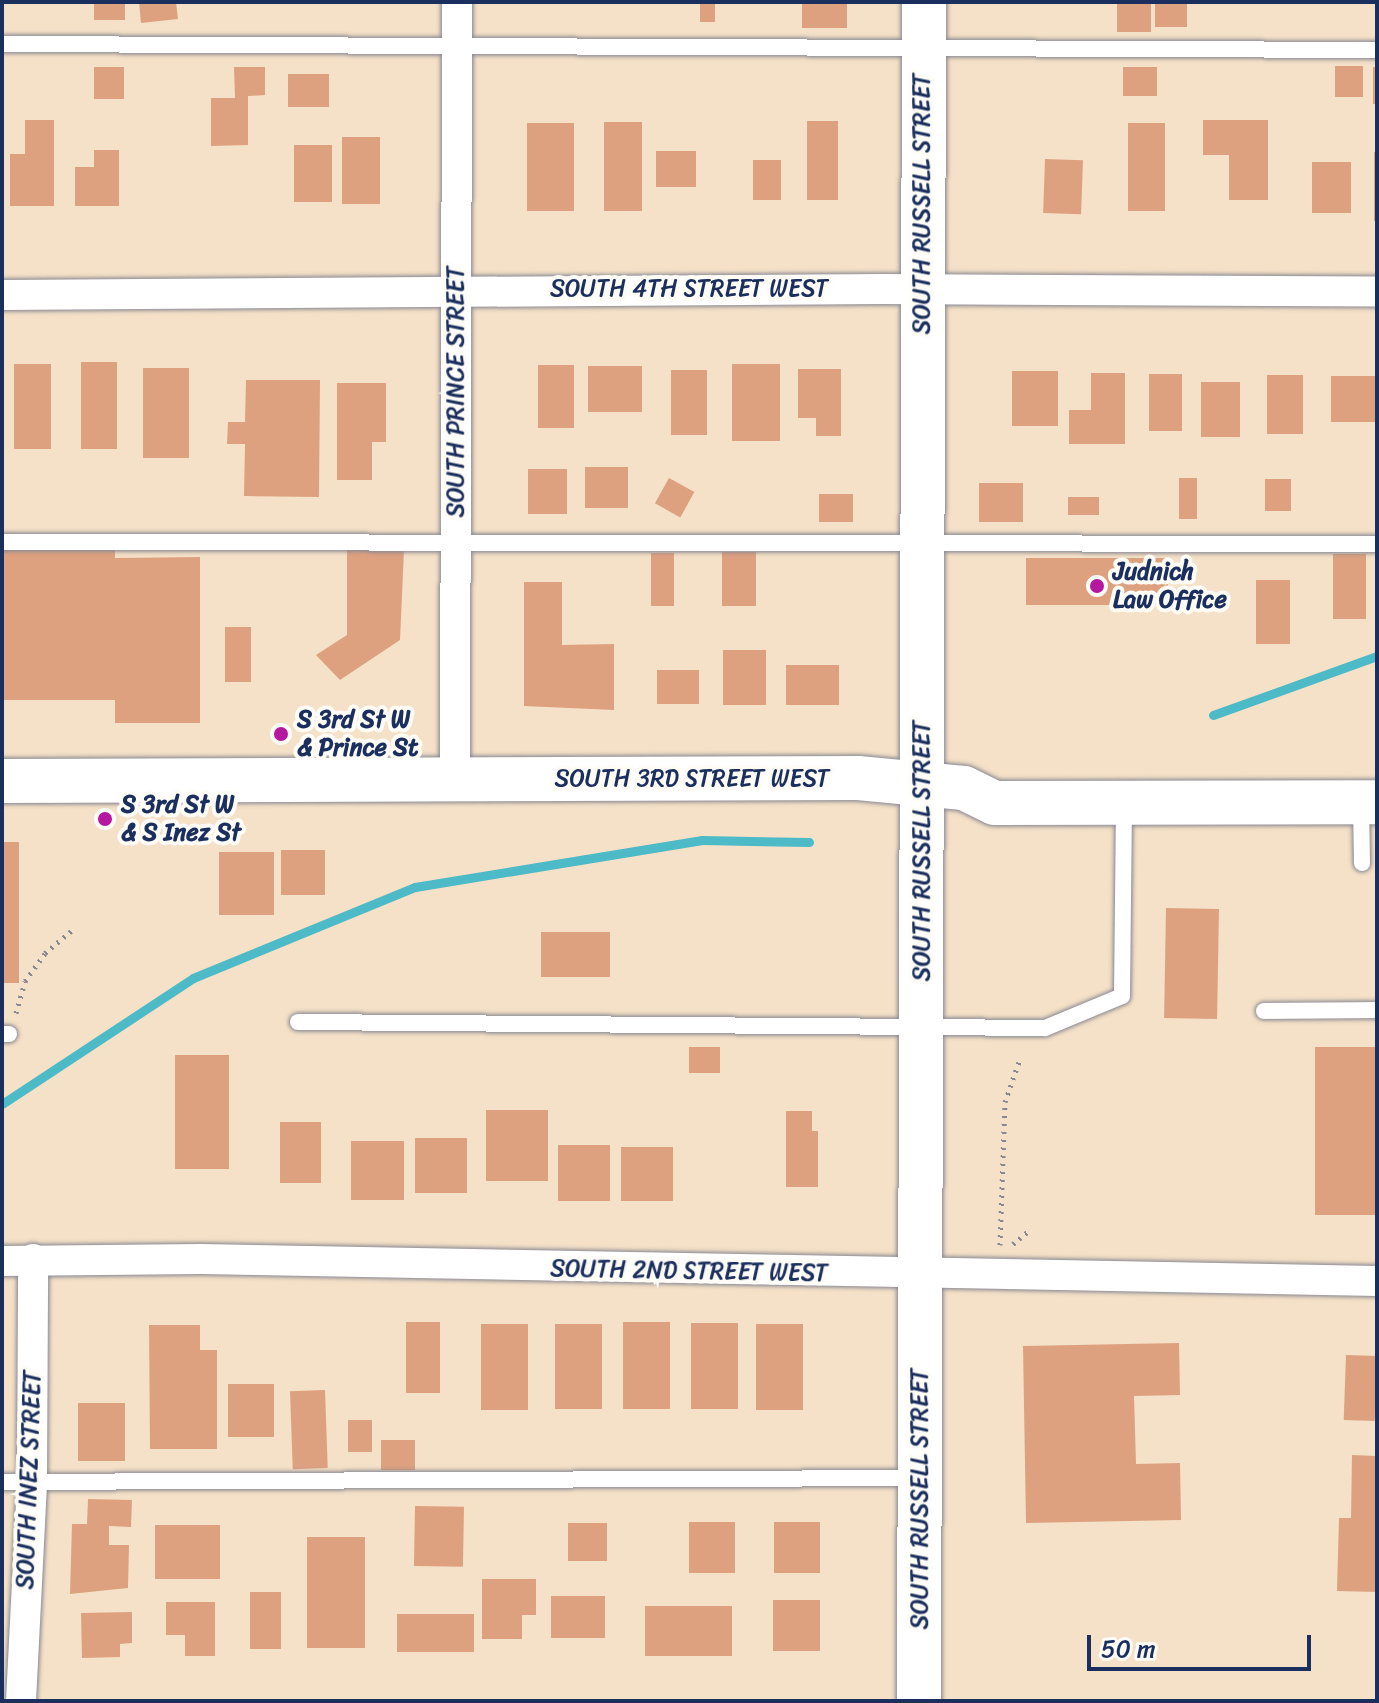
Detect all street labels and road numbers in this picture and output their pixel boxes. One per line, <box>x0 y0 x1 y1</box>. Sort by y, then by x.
street label: SOUTH RUSSELL STREET <box>908 72 936 336</box>
street label: SOUTH PRINCE STREET <box>442 265 470 519</box>
street label: SOUTH 4TH STREET WEST <box>548 275 830 303</box>
street label: SOUTH RUSSELL STREET <box>908 719 936 983</box>
street label: SOUTH 3RD STREET WEST <box>553 765 831 793</box>
street label: SOUTH 2ND STREET WEST <box>549 1254 829 1288</box>
street label: SOUTH RUSSELL STREET <box>906 1367 934 1631</box>
street label: SOUTH INEZ STREET <box>11 1368 47 1592</box>

